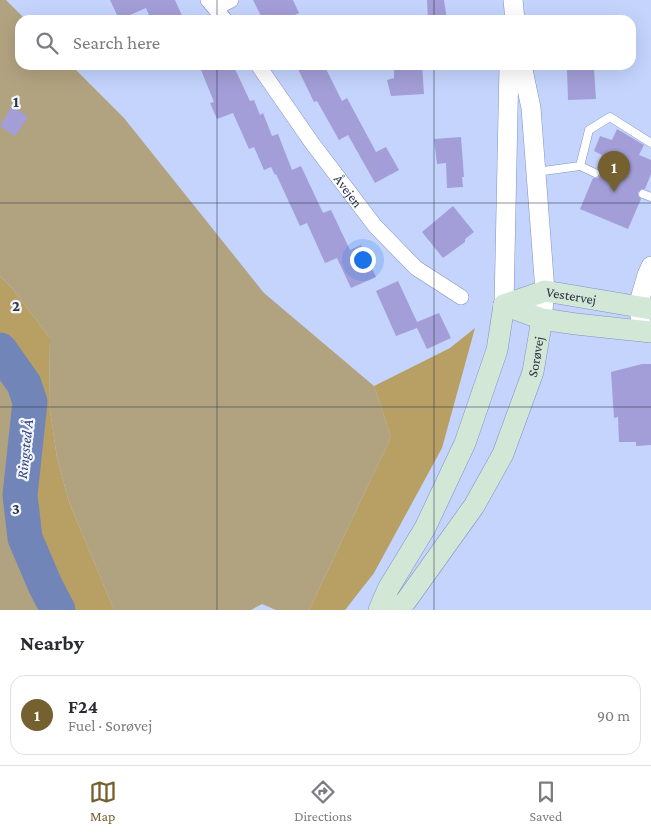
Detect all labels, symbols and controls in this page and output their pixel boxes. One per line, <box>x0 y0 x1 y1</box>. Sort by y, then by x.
search box <box>15 15 636 70</box>
icon: search <box>33 29 61 57</box>
text: Search here <box>73 32 160 53</box>
text: 1 <box>13 93 19 110</box>
pin: 1 <box>598 151 630 192</box>
street label: Åvejen <box>331 171 366 211</box>
your location <box>350 247 376 273</box>
street label: Vestervej <box>545 283 598 309</box>
text: 2 <box>12 297 20 314</box>
street label: Sorøvej <box>524 335 548 379</box>
water label: Ringsted Å <box>13 418 37 480</box>
text: 3 <box>12 500 20 517</box>
text: Nearby <box>20 631 84 655</box>
text: F24 <box>68 696 98 717</box>
text: 1 <box>34 707 40 724</box>
text: 90 m <box>597 707 630 724</box>
text: Fuel · Sorøvej <box>68 717 152 734</box>
tab: Map <box>89 778 117 824</box>
tab: Directions <box>294 778 352 824</box>
tab: Saved <box>529 778 562 824</box>

